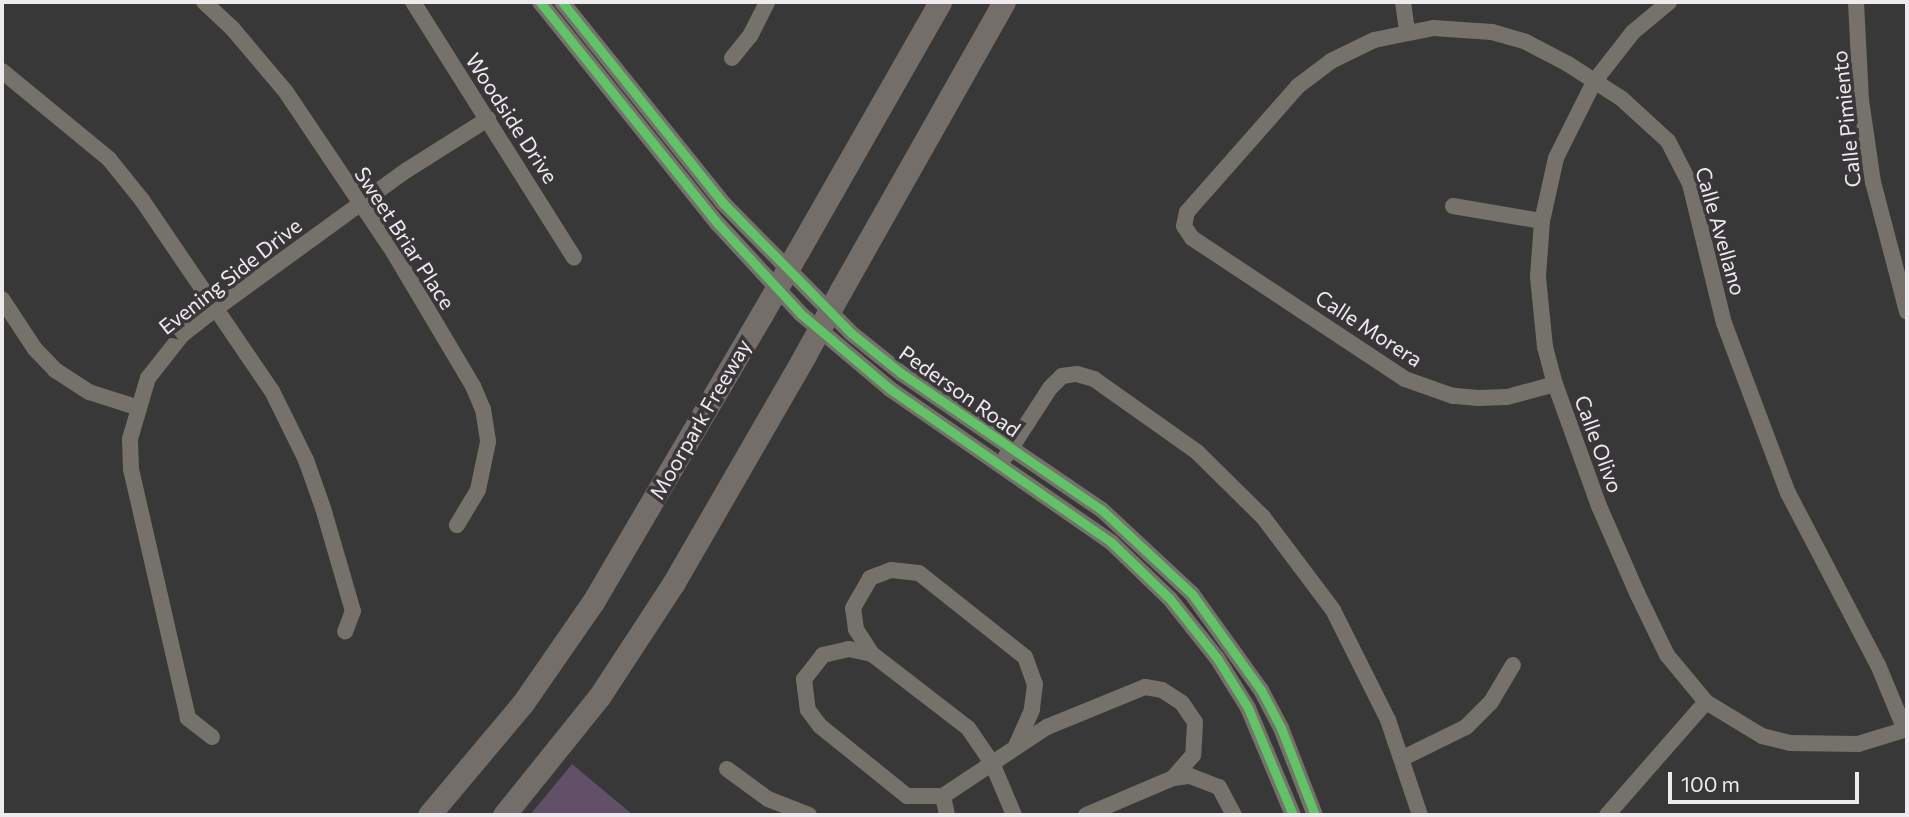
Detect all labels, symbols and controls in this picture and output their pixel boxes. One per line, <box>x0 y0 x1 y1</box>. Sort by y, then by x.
street label: Woodside Drive <box>461 48 563 188</box>
street label: Calle Pimiento <box>1826 49 1866 189</box>
street label: Sweet Briar Place <box>350 162 460 314</box>
street label: Calle Avellano <box>1691 164 1751 298</box>
street label: Evening Side Drive <box>154 212 306 340</box>
street label: Calle Morera <box>1311 284 1427 372</box>
street label: Moorpark Freeway <box>644 334 756 504</box>
street label: Pederson Road <box>894 340 1026 442</box>
street label: Calle Olivo <box>1570 392 1628 496</box>
scale bar <box>1671 758 1862 802</box>
text: 100 m <box>1681 771 1740 796</box>

